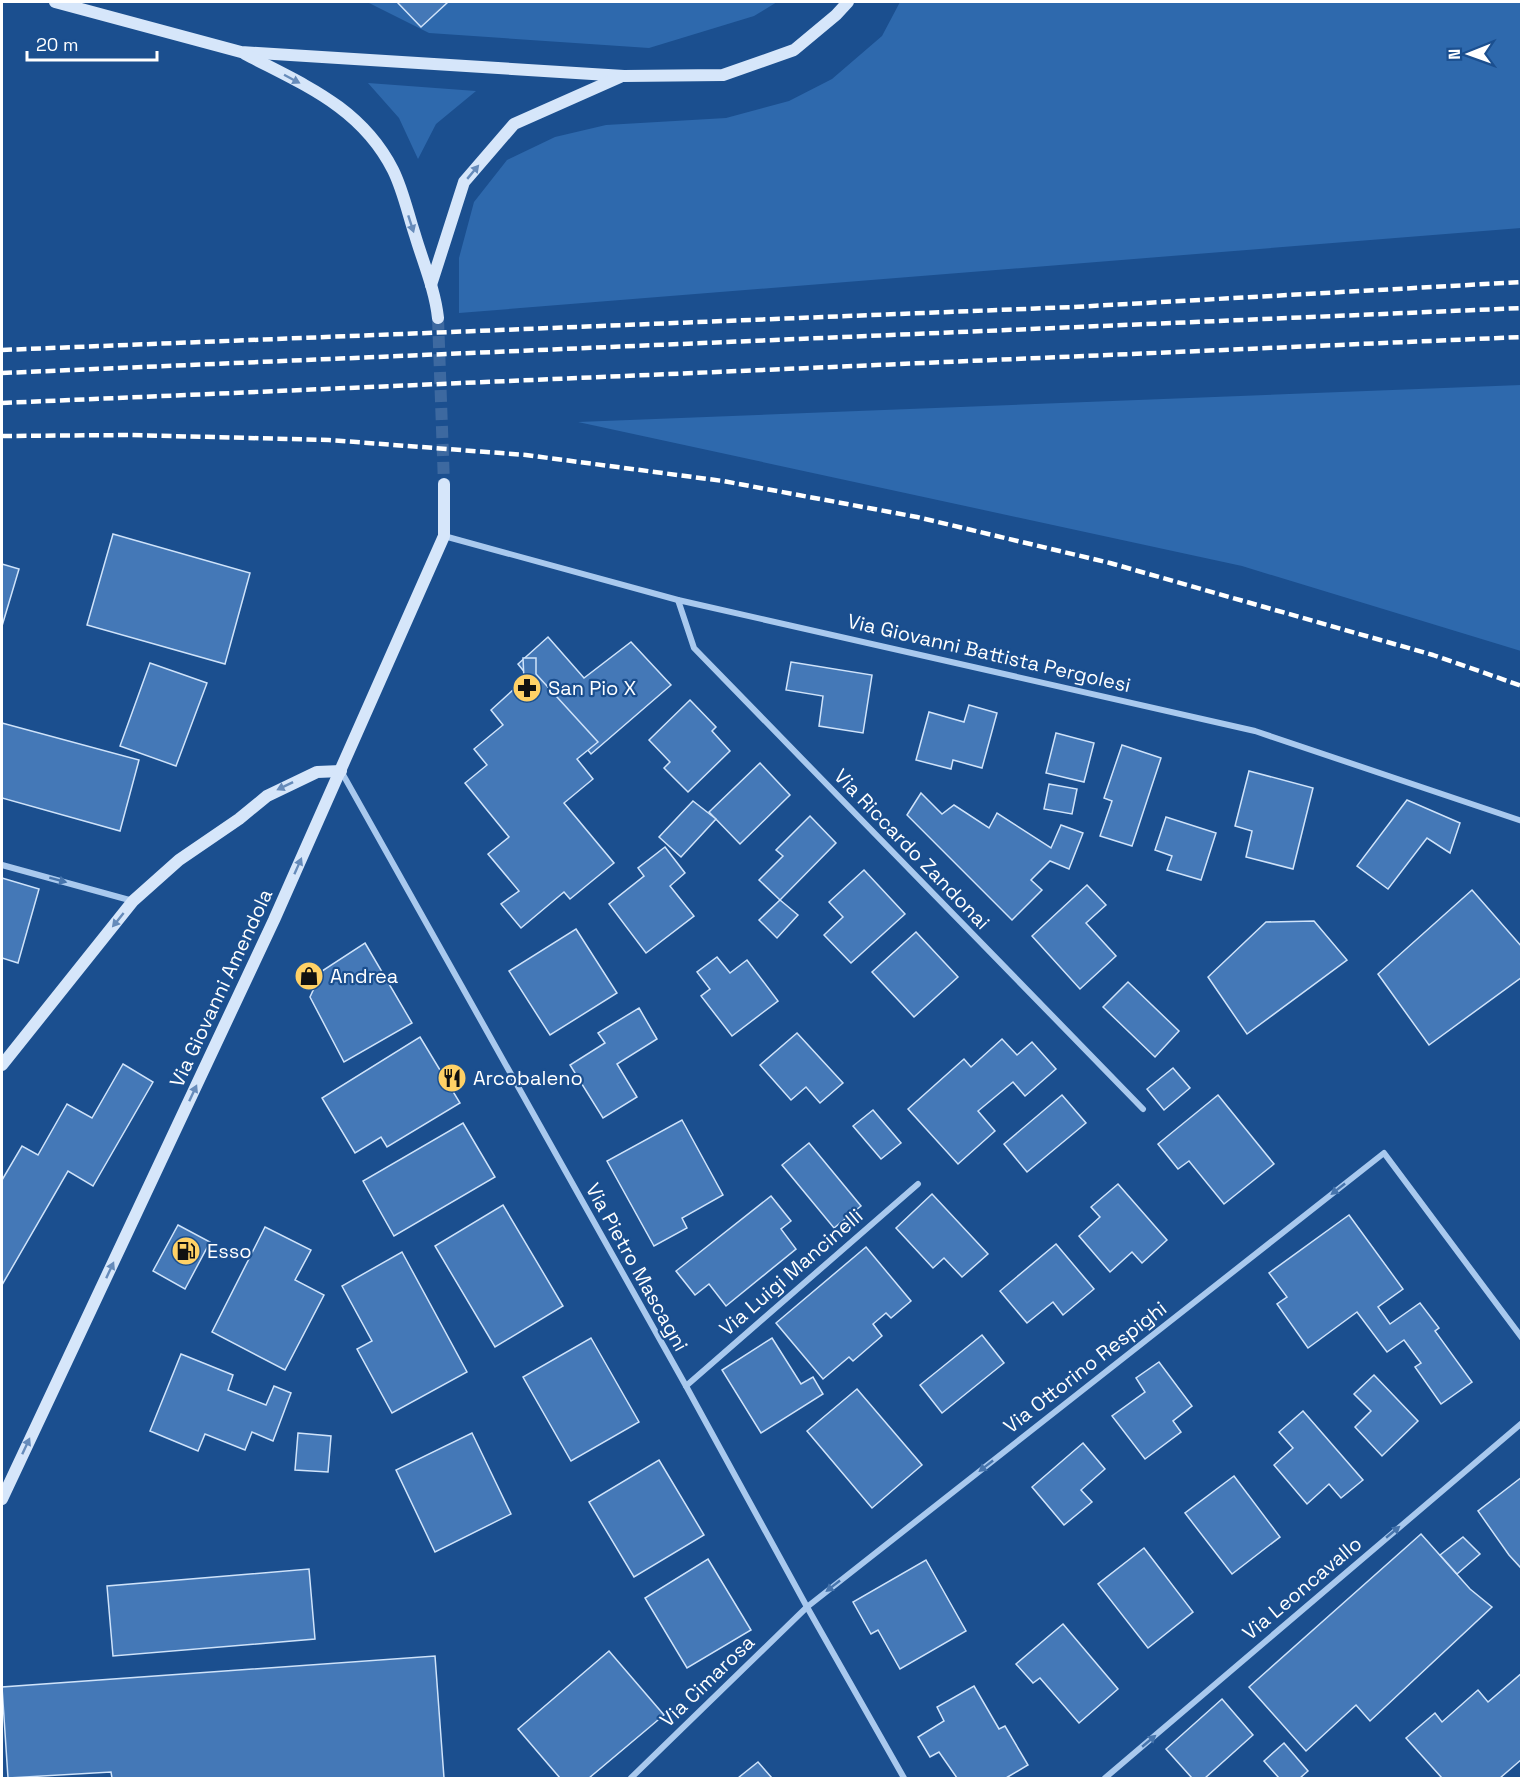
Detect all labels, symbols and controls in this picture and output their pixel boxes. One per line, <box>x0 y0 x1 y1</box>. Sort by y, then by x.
scale bar <box>27 24 158 62</box>
north arrow <box>1439 24 1499 84</box>
text: 20 m <box>36 33 79 56</box>
text: N <box>1444 49 1465 60</box>
one-way arrow <box>284 74 301 84</box>
one-way arrow <box>466 165 479 180</box>
one-way arrow <box>407 215 416 233</box>
street label: Via Giovanni Battista Pergolesi <box>845 608 1133 698</box>
pharmacy icon: San Pio X <box>511 672 543 704</box>
place label: San Pio X <box>548 675 637 701</box>
street label: Via Riccardo Zandonai <box>828 763 996 935</box>
one-way arrow <box>277 782 294 791</box>
one-way arrow <box>294 858 303 875</box>
one-way arrow <box>49 876 67 886</box>
street label: Via Giovanni Amendola <box>164 885 278 1091</box>
one-way arrow <box>111 912 124 928</box>
shop icon: Andrea <box>293 960 325 992</box>
place label: Andrea <box>330 963 398 989</box>
restaurant icon: Arcobaleno <box>436 1062 468 1094</box>
place label: Arcobaleno <box>473 1065 583 1091</box>
one-way arrow <box>189 1085 198 1102</box>
street label: Via Pietro Mascagni <box>580 1178 694 1356</box>
one-way arrow <box>1330 1183 1345 1195</box>
street label: Via Luigi Mancinelli <box>714 1203 868 1341</box>
fuel station icon: Esso <box>170 1235 202 1267</box>
place label: Esso <box>207 1238 252 1264</box>
one-way arrow <box>105 1261 114 1278</box>
street label: Via Ottorino Respighi <box>998 1295 1172 1439</box>
one-way arrow <box>22 1437 31 1454</box>
one-way arrow <box>978 1459 994 1472</box>
one-way arrow <box>1385 1526 1401 1539</box>
street label: Via Leoncavallo <box>1237 1530 1367 1646</box>
one-way arrow <box>825 1580 841 1593</box>
street label: Via Cimarosa <box>654 1629 760 1733</box>
one-way arrow <box>1141 1734 1157 1747</box>

